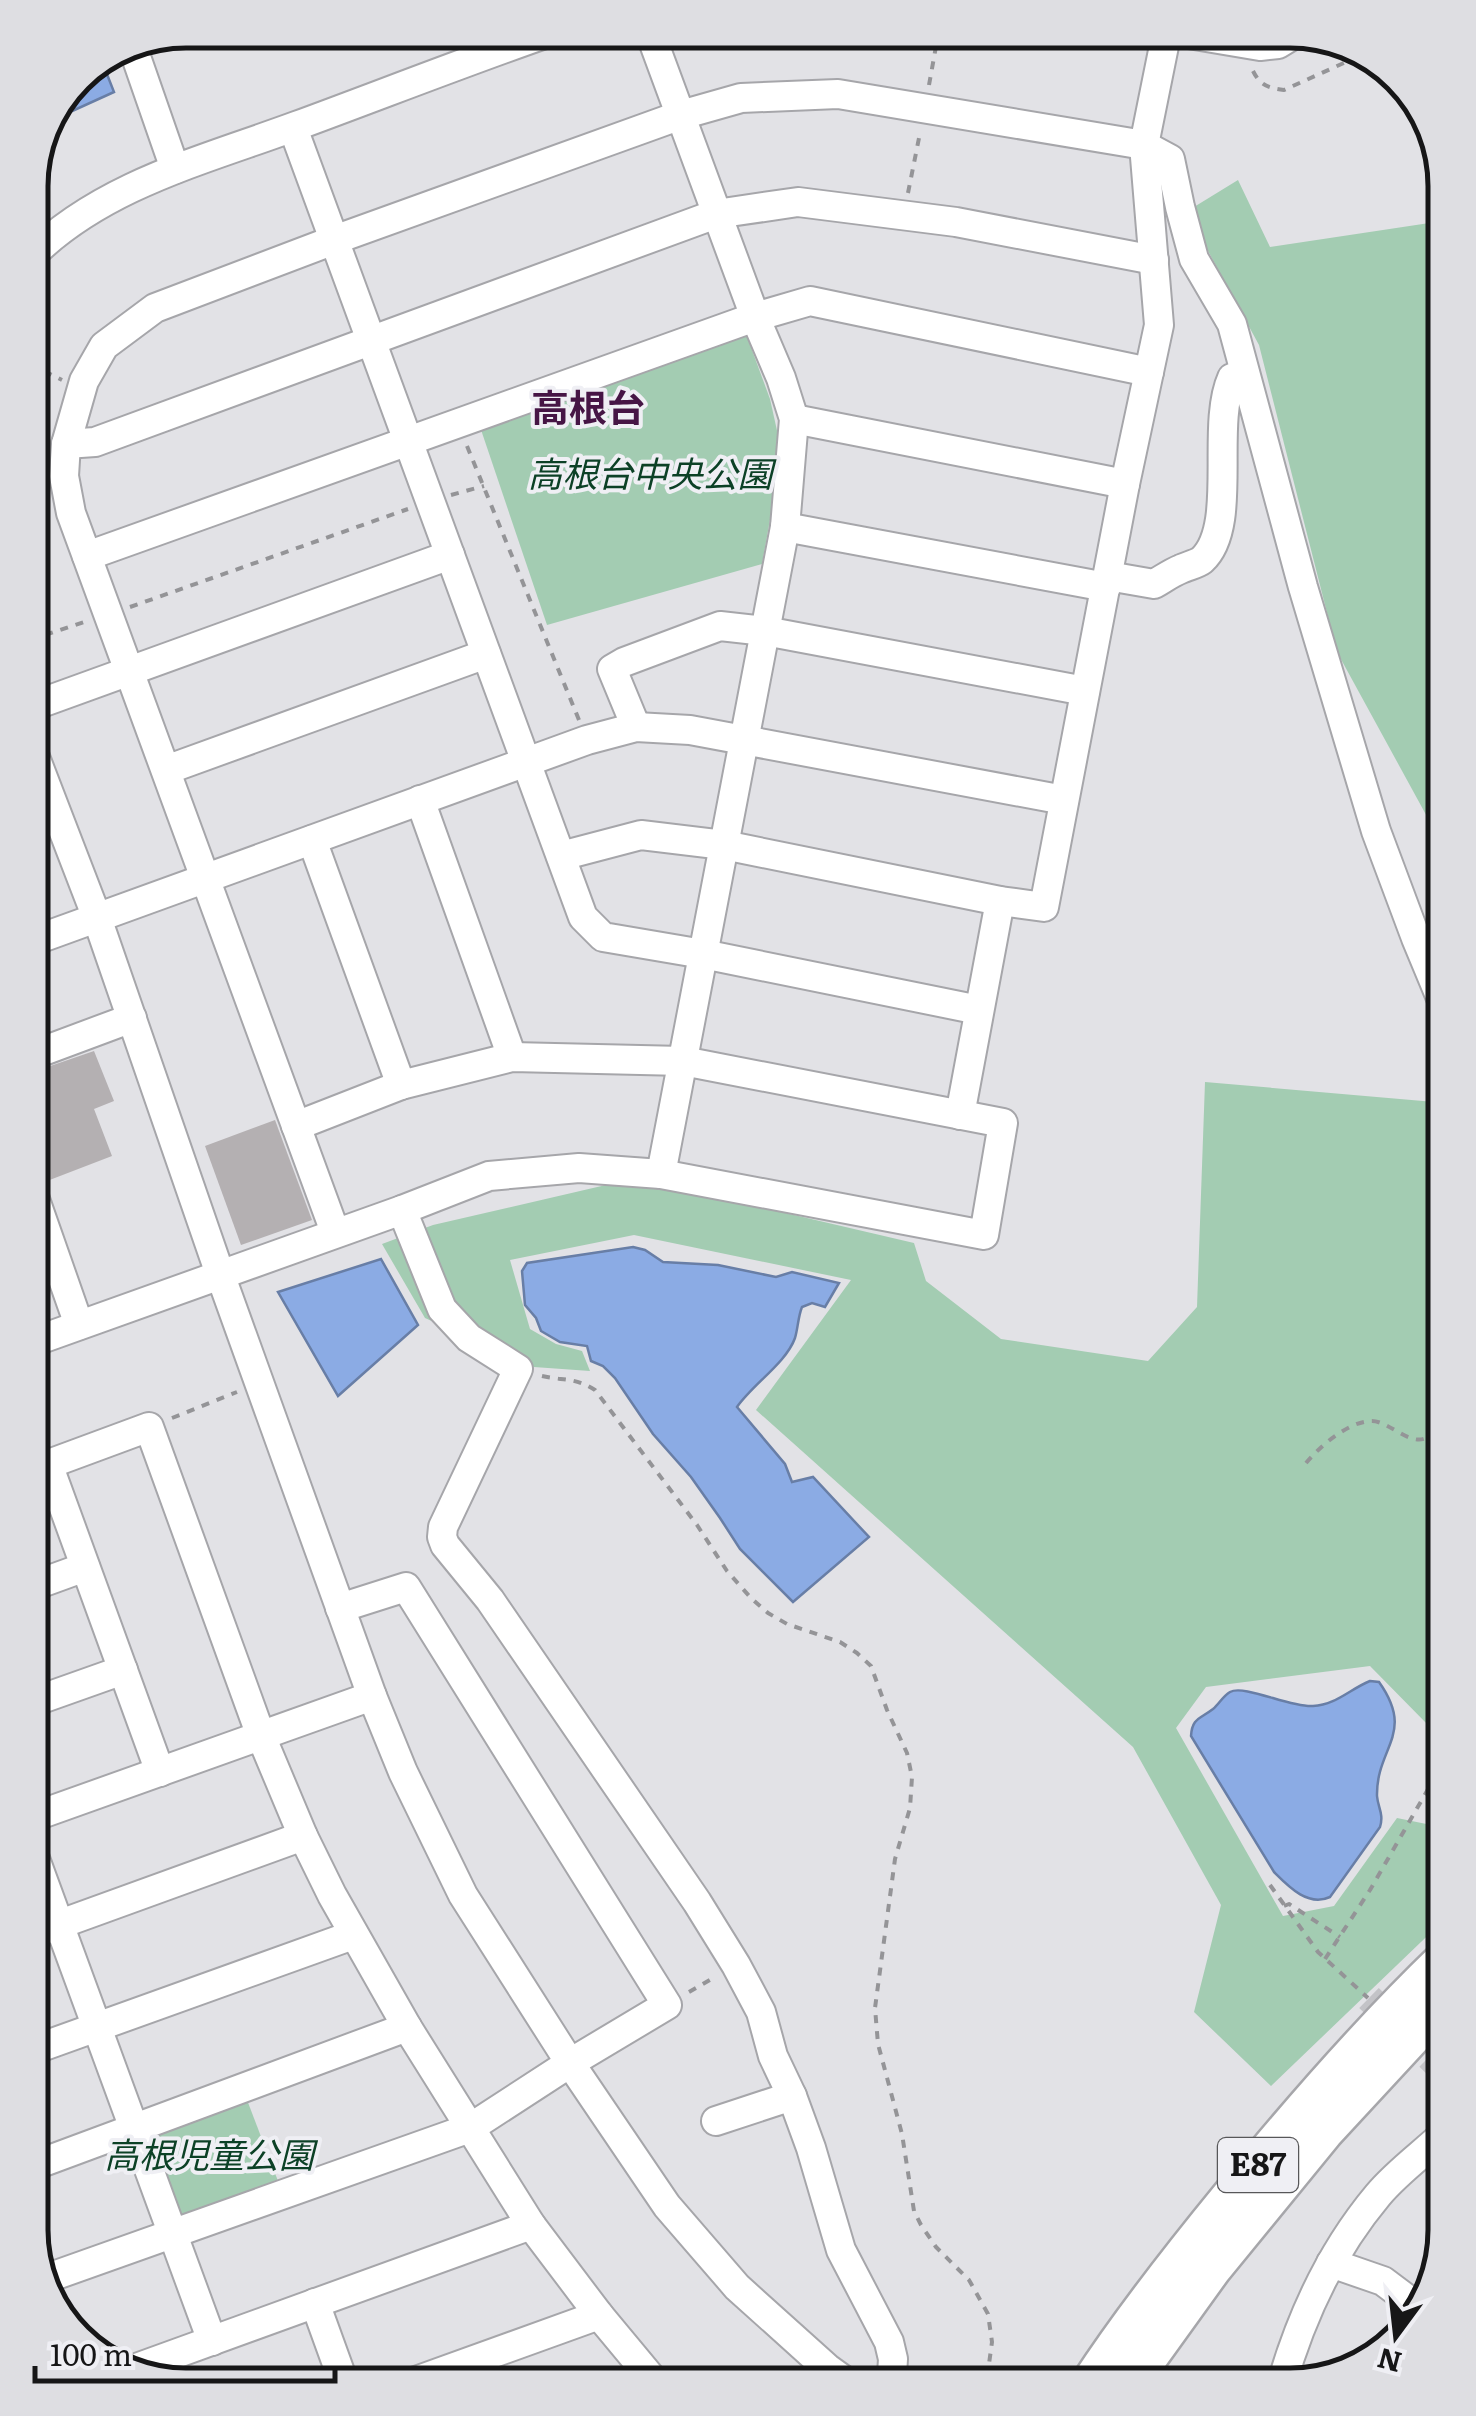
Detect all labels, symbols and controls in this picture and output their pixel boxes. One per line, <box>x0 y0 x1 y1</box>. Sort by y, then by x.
district label: 高根台 <box>531 377 645 434</box>
park label: 高根台中央公園 <box>527 446 777 498</box>
park label: 高根児童公園 <box>104 2127 319 2179</box>
road number: E87 <box>1218 2138 1298 2192</box>
north arrow <box>1346 2286 1446 2386</box>
scale bar <box>35 2321 335 2383</box>
text: 100 m <box>50 2331 132 2375</box>
text: N <box>1372 2339 1406 2385</box>

